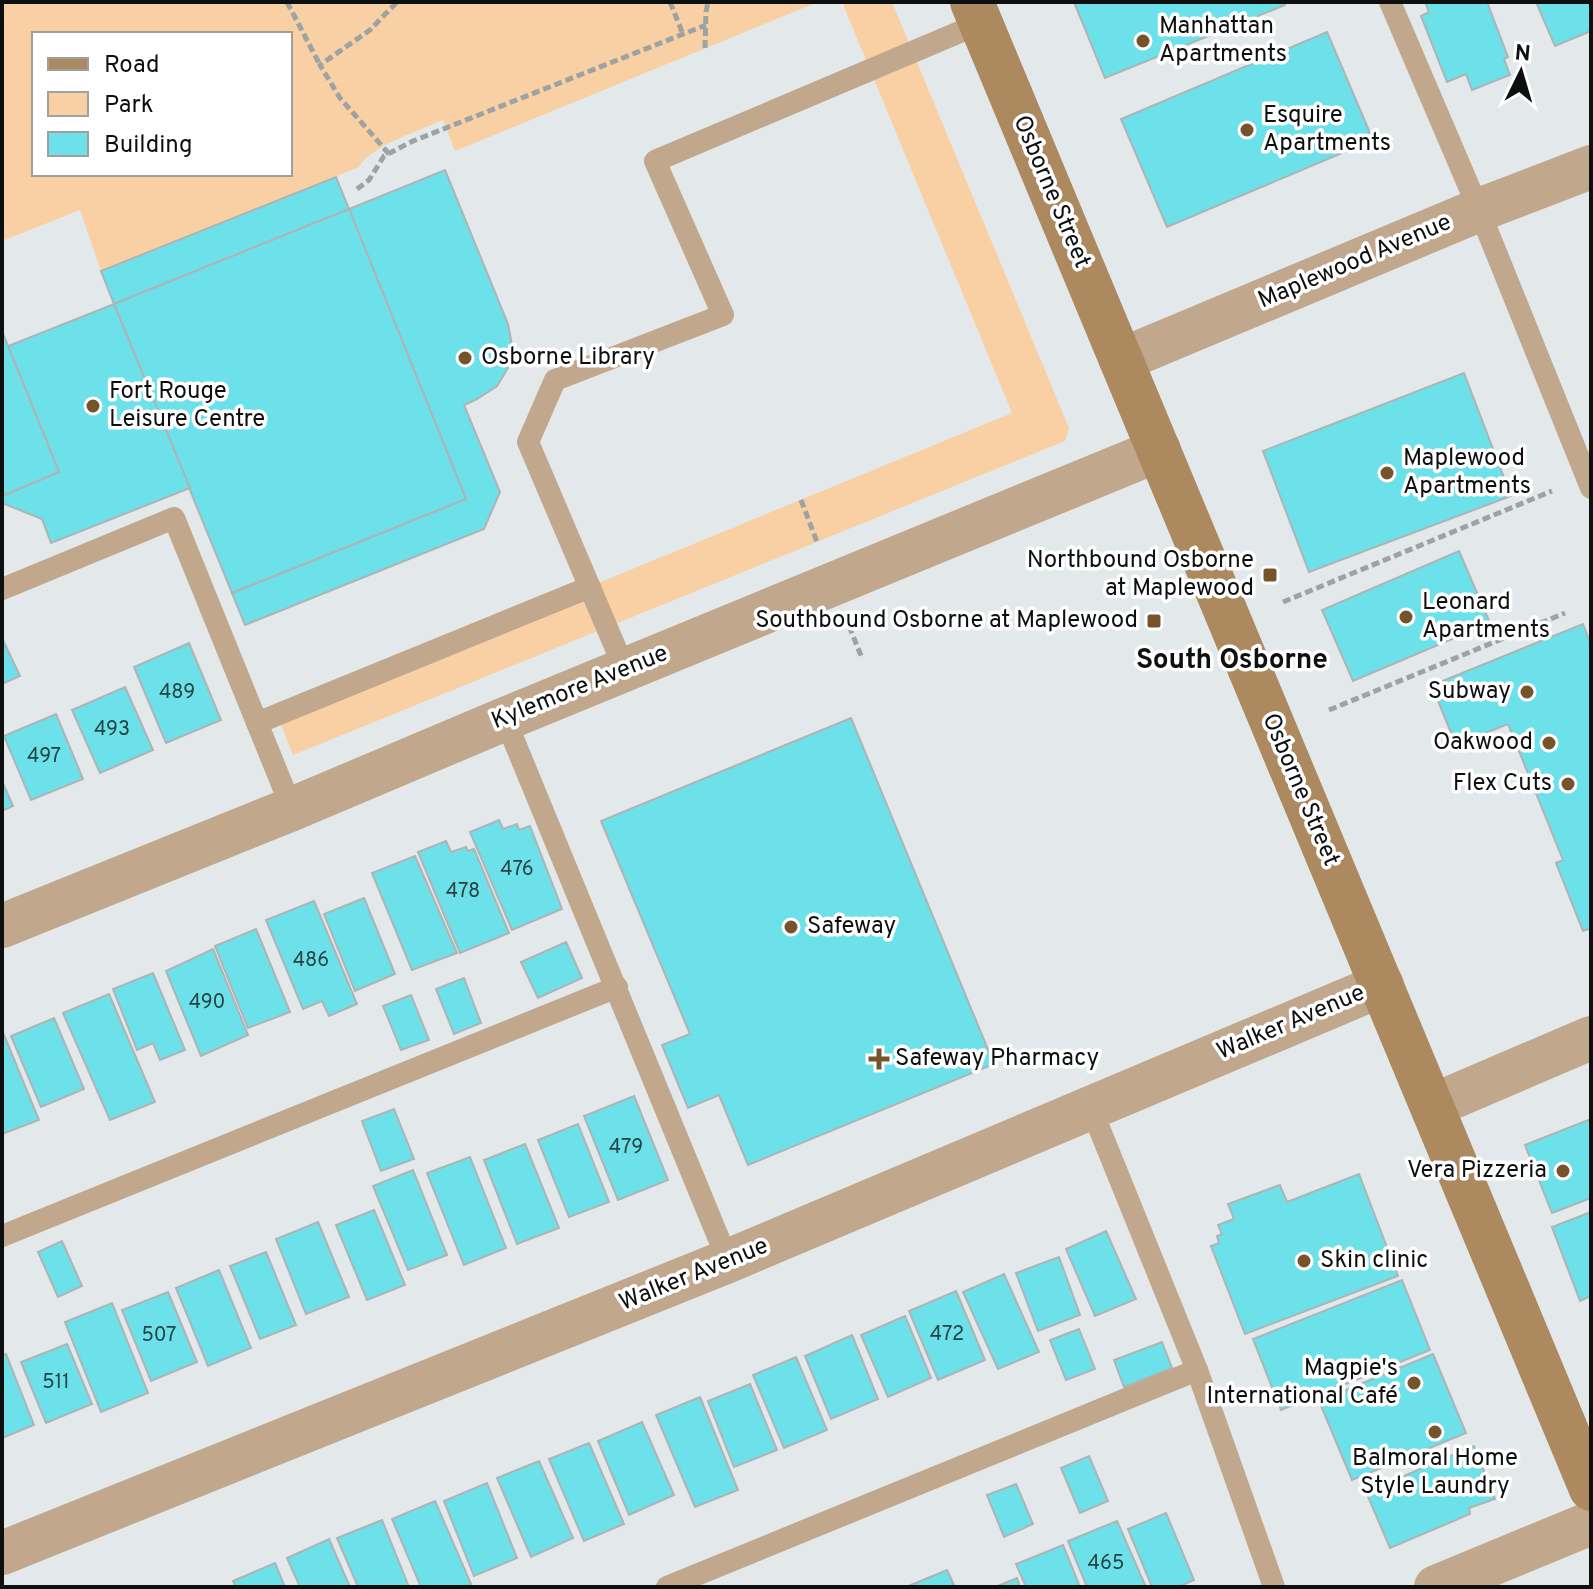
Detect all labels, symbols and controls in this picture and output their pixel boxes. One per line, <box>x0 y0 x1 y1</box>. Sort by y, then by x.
place label: Manhattan Apartments <box>1159 12 1287 70</box>
legend <box>32 32 292 176</box>
marker: Manhattan Apartments <box>1134 32 1152 50</box>
north arrow <box>1481 32 1561 112</box>
text: N <box>1513 40 1532 69</box>
text: Road <box>104 51 160 81</box>
text: Park <box>104 91 154 121</box>
place label: Esquire Apartments <box>1263 101 1391 159</box>
street label: Osborne Street <box>1005 111 1097 273</box>
marker: Esquire Apartments <box>1238 121 1256 139</box>
text: Building <box>104 131 193 161</box>
street label: Maplewood Avenue <box>1254 208 1456 316</box>
place label: Osborne Library <box>481 343 655 373</box>
marker: Osborne Library <box>456 349 474 367</box>
place label: Fort Rouge Leisure Centre <box>109 377 265 435</box>
marker: Fort Rouge Leisure Centre <box>84 397 102 415</box>
place label: Maplewood Apartments <box>1403 444 1531 502</box>
marker: Maplewood Apartments <box>1378 464 1396 482</box>
place label: Northbound Osborne at Maplewood <box>1027 546 1254 604</box>
marker: Northbound Osborne at Maplewood <box>1261 566 1279 584</box>
place label: Leonard Apartments <box>1422 588 1550 646</box>
place label: Southbound Osborne at Maplewood <box>755 606 1138 636</box>
marker: Leonard Apartments <box>1397 608 1415 626</box>
marker: Southbound Osborne at Maplewood <box>1145 612 1163 630</box>
street label: Kylemore Avenue <box>487 639 673 737</box>
district label: South Osborne <box>1136 643 1328 679</box>
place label: Subway <box>1428 677 1511 707</box>
house number: 489 <box>159 680 195 706</box>
marker: Subway <box>1518 683 1536 701</box>
street label: Osborne Street <box>1254 709 1346 871</box>
house number: 493 <box>94 717 130 743</box>
place label: Oakwood <box>1433 728 1533 758</box>
marker: Oakwood <box>1540 734 1558 752</box>
house number: 497 <box>27 744 61 770</box>
place label: Flex Cuts <box>1453 769 1552 799</box>
marker: Flex Cuts <box>1559 775 1577 793</box>
house number: 476 <box>500 857 534 883</box>
house number: 478 <box>446 879 480 905</box>
place label: Safeway <box>807 912 896 942</box>
marker: Safeway <box>782 918 800 936</box>
house number: 486 <box>293 948 329 974</box>
street label: Walker Avenue <box>1212 978 1370 1068</box>
house number: 490 <box>189 990 225 1016</box>
place label: Safeway Pharmacy <box>895 1044 1099 1074</box>
marker: Safeway Pharmacy <box>870 1050 888 1068</box>
house number: 479 <box>609 1135 643 1161</box>
place label: Vera Pizzeria <box>1407 1156 1547 1186</box>
marker: Vera Pizzeria <box>1554 1162 1572 1180</box>
street label: Walker Avenue <box>615 1232 773 1318</box>
place label: Skin clinic <box>1320 1246 1428 1276</box>
marker: Skin clinic <box>1295 1252 1313 1270</box>
house number: 472 <box>930 1322 964 1348</box>
house number: 507 <box>141 1323 177 1349</box>
place label: Magpie's International Café <box>1206 1354 1398 1412</box>
house number: 511 <box>42 1370 70 1396</box>
marker: Magpie's International Café <box>1405 1374 1423 1392</box>
marker: Balmoral Home Style Laundry <box>1426 1423 1444 1441</box>
place label: Balmoral Home Style Laundry <box>1352 1444 1518 1502</box>
house number: 465 <box>1088 1551 1124 1577</box>

